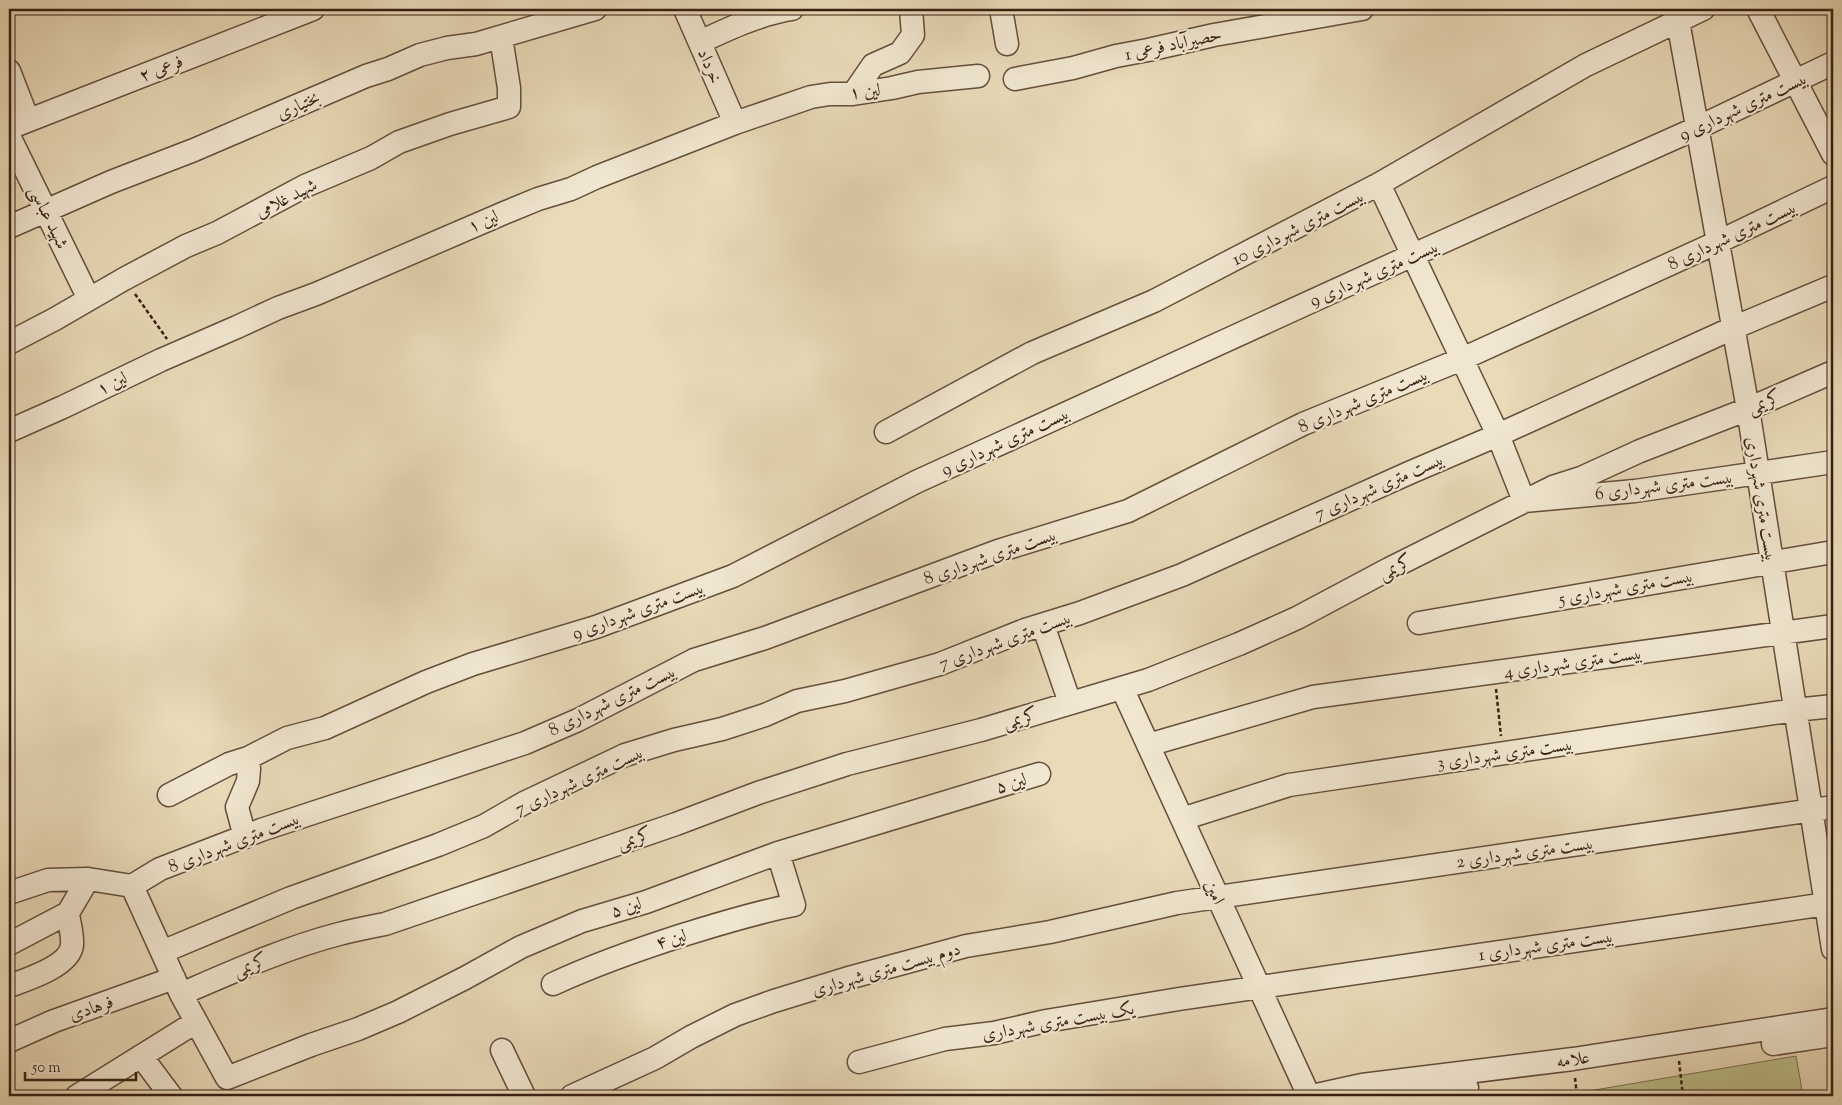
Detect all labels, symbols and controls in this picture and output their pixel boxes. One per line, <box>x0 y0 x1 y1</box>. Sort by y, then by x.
street label: حصیرآباد فرعی 1 <box>1122 23 1224 69</box>
street label: خرداد <box>689 45 727 88</box>
street label: ۲ فرعی <box>136 50 187 90</box>
street label: بیست متری شهرداری 9 <box>1675 67 1812 149</box>
street label: لین ۱ <box>848 78 882 108</box>
street label: بختیاری <box>273 86 325 128</box>
street label: شهید غلامی <box>252 173 322 226</box>
street label: شهید عباسی <box>21 182 74 254</box>
street label: بیست متری شهرداری 10 <box>1228 184 1370 273</box>
street label: بیست متری شهرداری 8 <box>1664 196 1802 278</box>
street label: لین ۱ <box>464 205 503 241</box>
street label: بیست متری شهرداری 9 <box>1306 235 1444 315</box>
street label: بیست متری شهرداری 8 <box>1295 363 1433 441</box>
street label: لین ۱ <box>93 366 133 403</box>
street label: کریمی <box>1743 385 1786 423</box>
street label: بیست متری شهرداری 9 <box>937 402 1074 484</box>
street label: بیست متری شهرداری <box>1737 435 1783 564</box>
street label: بیست متری شهرداری 7 <box>1311 448 1449 528</box>
street label: بیست متری شهرداری 6 <box>1593 466 1735 508</box>
street label: بیست متری شهرداری 8 <box>920 523 1061 593</box>
street label: کریمی <box>1374 549 1417 588</box>
street label: بیست متری شهرداری 5 <box>1556 564 1696 614</box>
street label: بیست متری شهرداری 9 <box>569 576 709 648</box>
street label: بیست متری شهرداری 7 <box>936 606 1076 678</box>
street label: بیست متری شهرداری 4 <box>1502 641 1644 687</box>
street label: بیست متری شهرداری 8 <box>545 660 681 744</box>
street label: کریمی <box>1000 702 1041 737</box>
street label: بیست متری شهرداری 3 <box>1435 733 1575 777</box>
street label: بیست متری شهرداری 7 <box>511 741 649 823</box>
street label: لین ۵ <box>993 768 1030 802</box>
street label: بیست متری شهرداری 8 <box>165 807 304 881</box>
street label: کریمی <box>614 822 655 858</box>
street label: بیست متری شهرداری 2 <box>1455 831 1596 877</box>
street label: امین <box>1196 876 1230 909</box>
street label: لین ۵ <box>608 892 645 926</box>
street label: لین ۴ <box>653 924 690 958</box>
street label: بیست متری شهرداری 1 <box>1477 925 1616 969</box>
street label: دوم بیست متری شهرداری <box>809 937 964 1006</box>
street label: کریمی <box>230 948 272 985</box>
street label: فرهادی <box>66 990 117 1030</box>
street label: یک بیست متری شهرداری <box>980 997 1138 1049</box>
street label: علامه <box>1555 1046 1592 1076</box>
scale bar <box>25 1050 136 1082</box>
text: 50 m <box>31 1058 61 1079</box>

